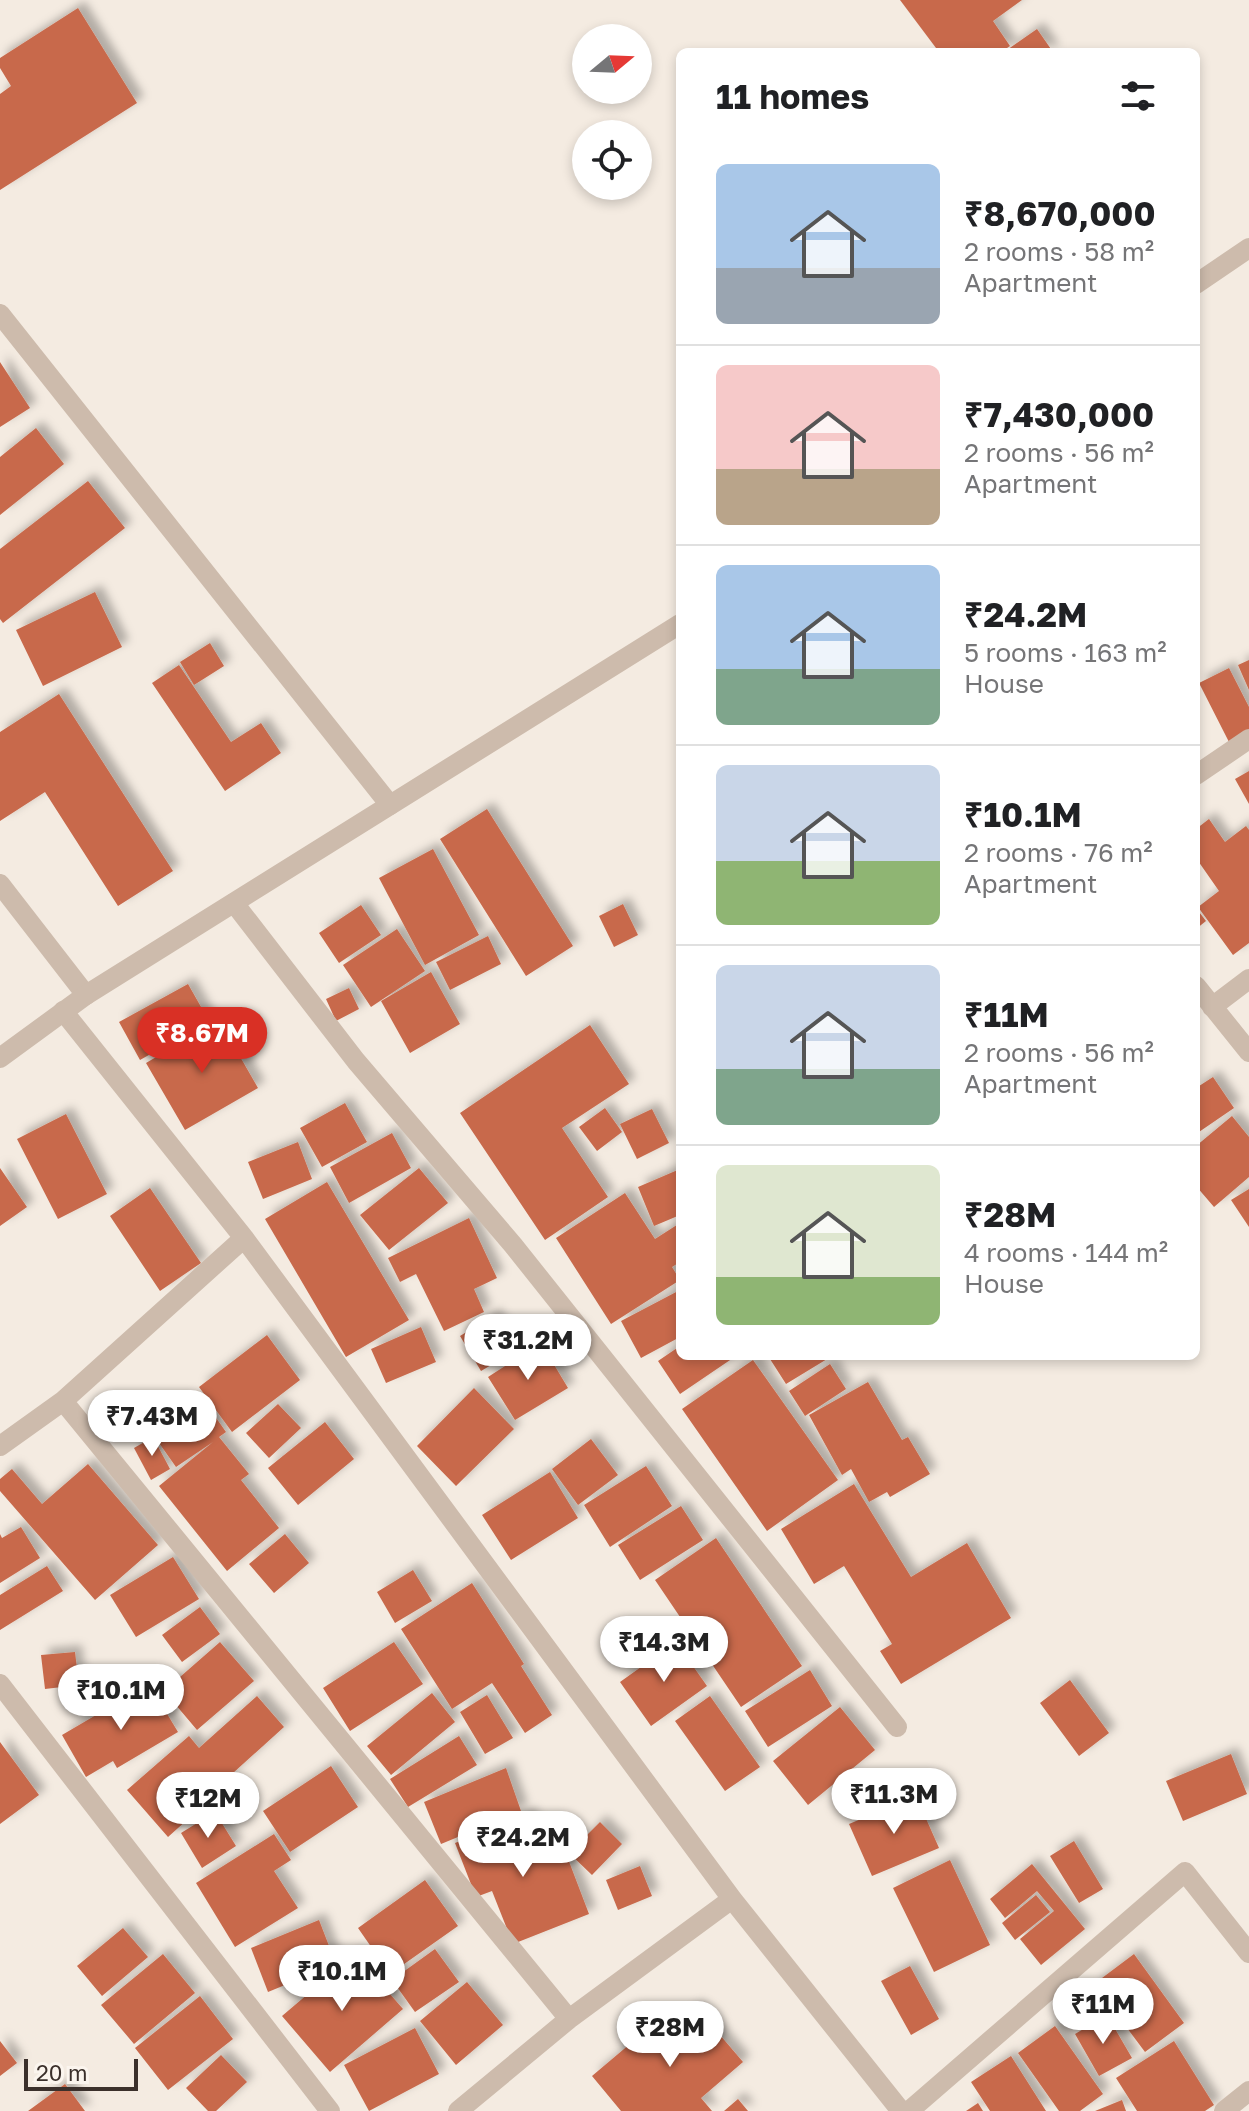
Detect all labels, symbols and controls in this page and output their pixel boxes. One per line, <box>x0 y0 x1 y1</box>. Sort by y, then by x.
north arrow <box>572 24 652 104</box>
map controls <box>572 24 652 200</box>
icon: filters <box>1116 74 1160 118</box>
text: 11 homes <box>716 76 869 116</box>
button: locate <box>572 120 652 200</box>
text: ₹8,670,000 <box>964 193 1156 233</box>
icon: home <box>780 196 876 292</box>
text: 2 rooms · 58 m² <box>964 236 1154 267</box>
text: Apartment <box>964 267 1097 298</box>
text: ₹7,430,000 <box>964 394 1154 434</box>
icon: home <box>780 397 876 493</box>
text: 2 rooms · 56 m² <box>964 437 1154 468</box>
text: Apartment <box>964 468 1097 499</box>
text: ₹24.2M <box>964 594 1087 634</box>
icon: home <box>780 597 876 693</box>
text: 5 rooms · 163 m² <box>964 637 1167 668</box>
text: House <box>964 668 1044 699</box>
text: ₹10.1M <box>964 794 1082 834</box>
icon: home <box>780 797 876 893</box>
text: 2 rooms · 76 m² <box>964 837 1153 868</box>
text: Apartment <box>964 868 1097 899</box>
text: ₹11M <box>964 994 1049 1034</box>
icon: home <box>780 997 876 1093</box>
pin: ₹8.67M <box>137 1007 267 1075</box>
text: ₹8.67M <box>155 1017 249 1048</box>
text: 2 rooms · 56 m² <box>964 1037 1154 1068</box>
text: Apartment <box>964 1068 1097 1099</box>
text: ₹28M <box>964 1194 1056 1234</box>
icon: home <box>780 1197 876 1293</box>
text: 4 rooms · 144 m² <box>964 1237 1168 1268</box>
text: House <box>964 1268 1044 1299</box>
pin: ₹31.2M <box>463 1314 593 1382</box>
text: ₹31.2M <box>482 1324 574 1355</box>
pin: ₹7.43M <box>87 1390 217 1458</box>
text: ₹7.43M <box>106 1400 198 1431</box>
pin: ₹14.3M <box>599 1616 729 1684</box>
text: ₹14.3M <box>618 1626 710 1657</box>
pin: ₹10.1M <box>56 1664 186 1732</box>
text: ₹10.1M <box>76 1674 166 1705</box>
pin: ₹11.3M <box>829 1768 959 1836</box>
pin: ₹12M <box>161 1772 255 1840</box>
text: ₹11.3M <box>850 1778 938 1809</box>
text: ₹12M <box>174 1782 242 1813</box>
pin: ₹24.2M <box>458 1811 588 1879</box>
text: ₹24.2M <box>476 1821 570 1852</box>
pin: ₹10.1M <box>277 1945 407 2013</box>
text: ₹10.1M <box>297 1955 387 1986</box>
pin: ₹11M <box>1056 1978 1150 2046</box>
text: ₹11M <box>1071 1988 1135 2019</box>
pin: ₹28M <box>623 2001 717 2069</box>
text: ₹28M <box>635 2011 705 2042</box>
scale bar <box>24 2055 138 2091</box>
text: 20 m <box>36 2059 87 2086</box>

